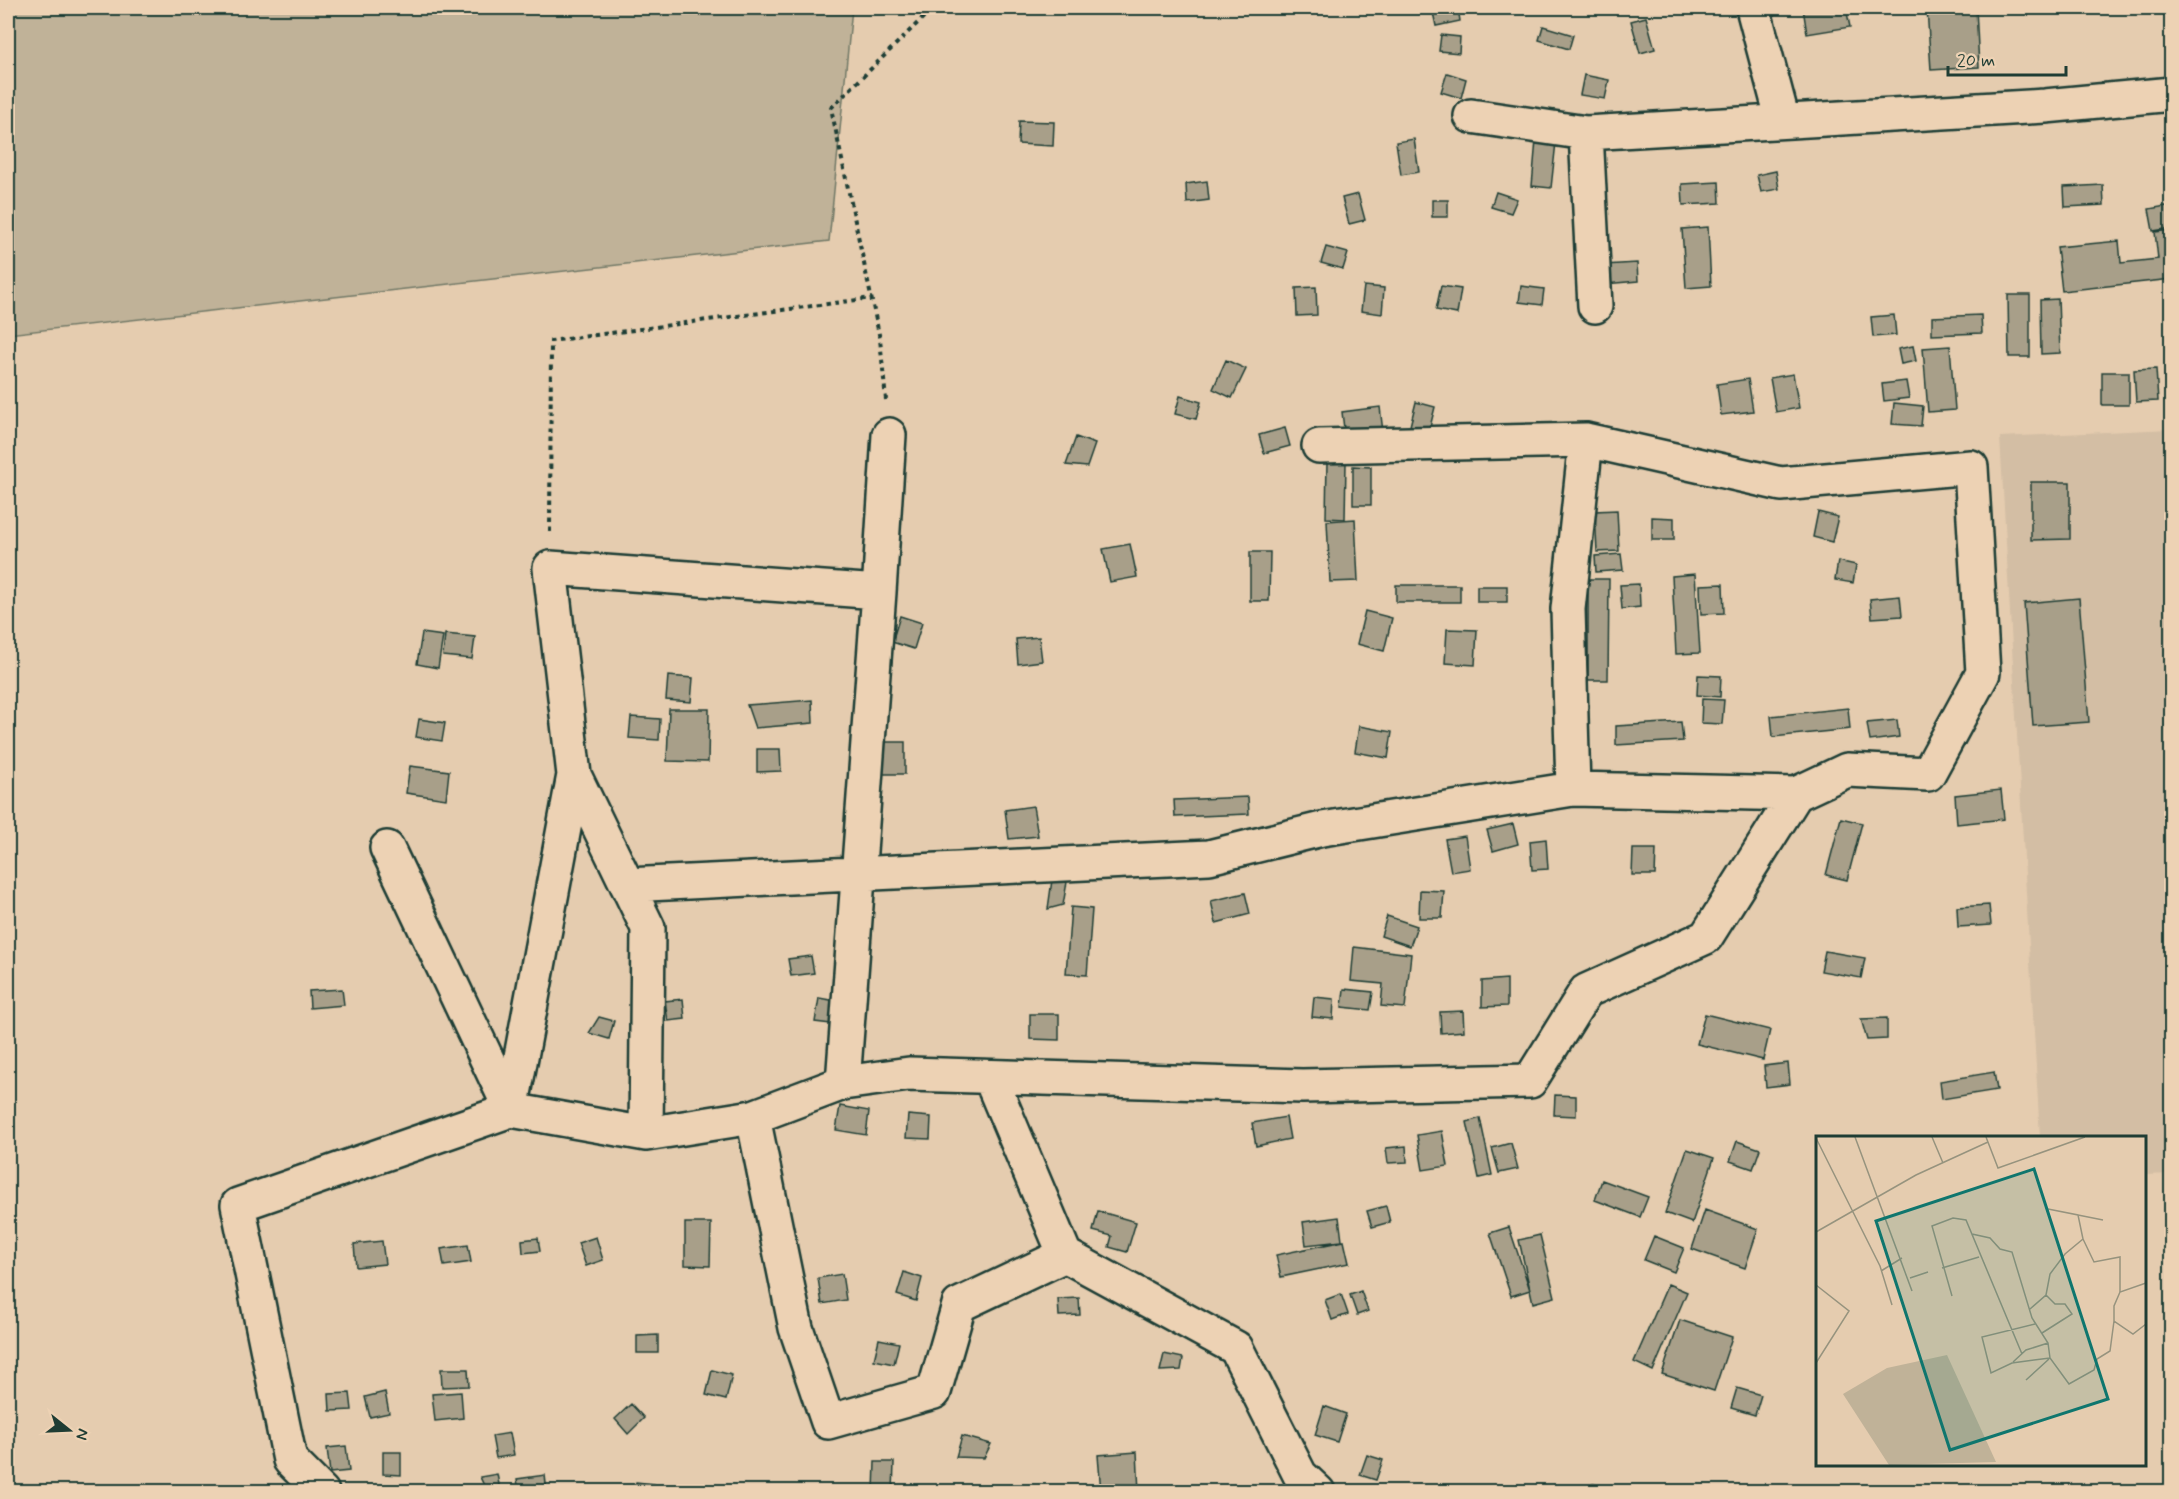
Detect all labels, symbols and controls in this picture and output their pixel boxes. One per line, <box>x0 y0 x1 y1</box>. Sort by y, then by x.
scale bar <box>1948 39 2066 77</box>
text: 20 m <box>1957 49 1995 73</box>
inset map <box>1816 1136 2146 1466</box>
north arrow <box>39 1400 99 1460</box>
text: N <box>70 1426 93 1442</box>

